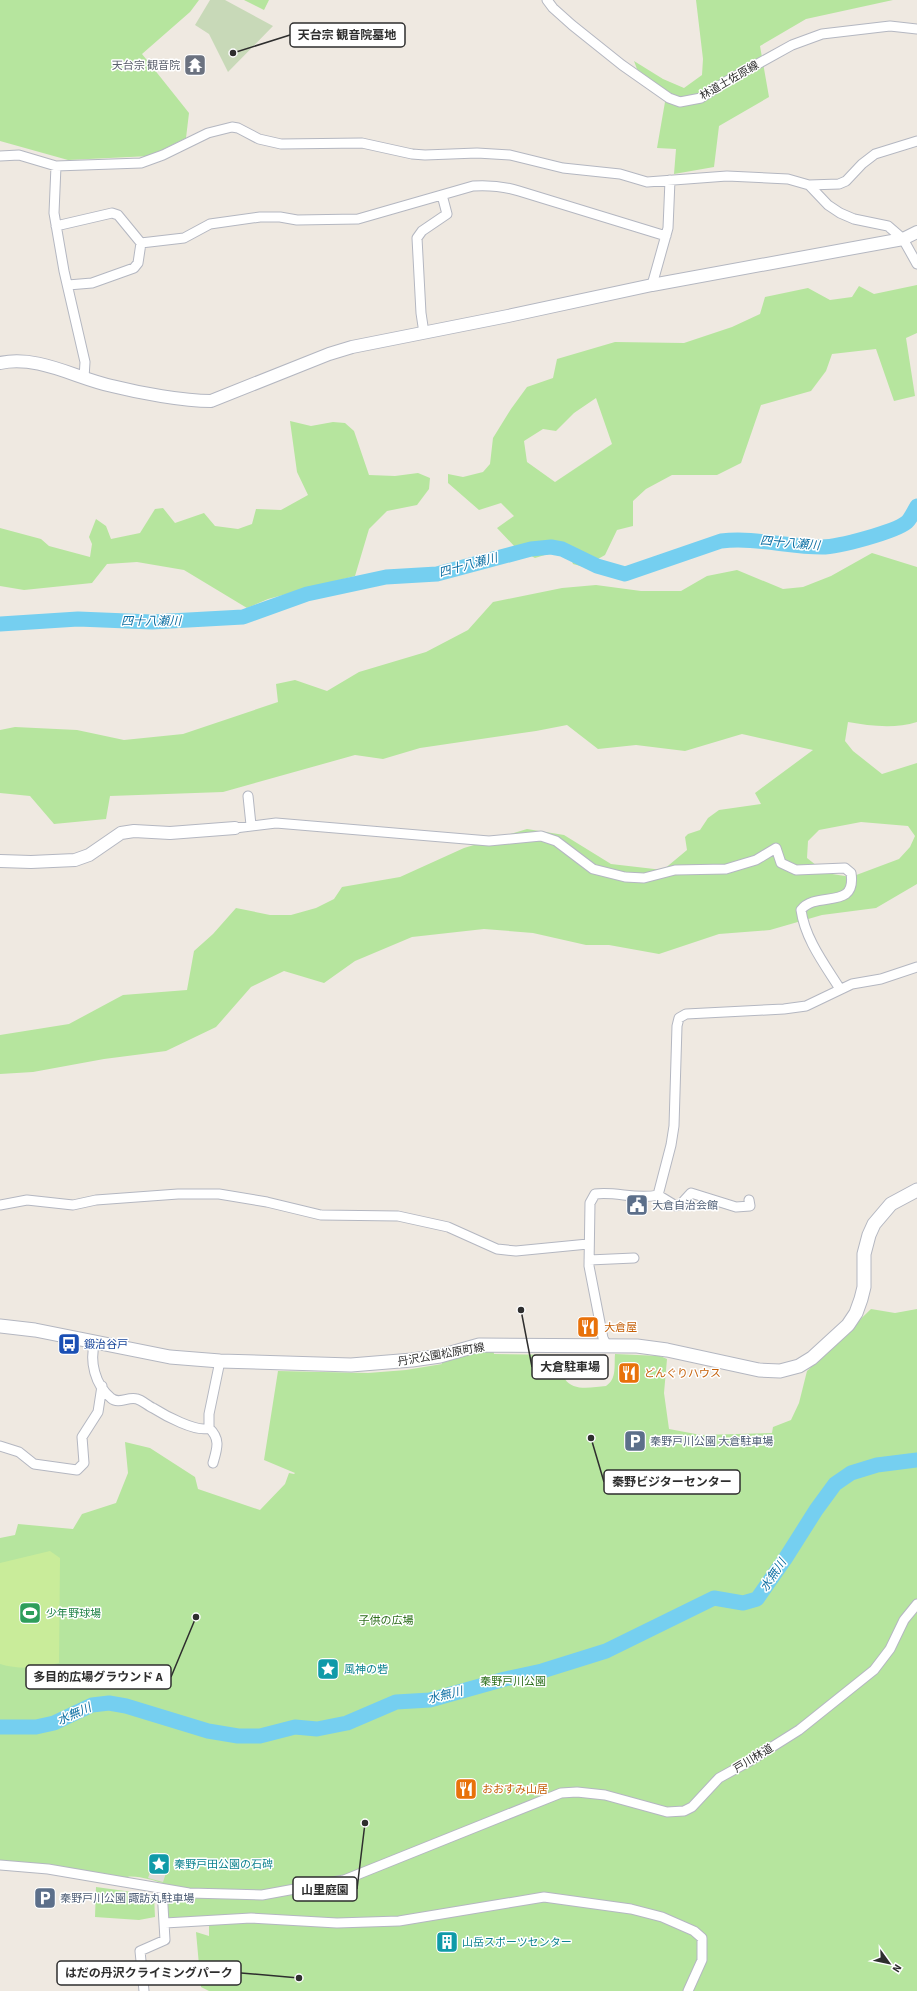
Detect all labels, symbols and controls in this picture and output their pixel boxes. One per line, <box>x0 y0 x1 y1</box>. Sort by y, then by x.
callout: 天台宗 観音院墓地 <box>290 23 405 47</box>
text: 天台宗 観音院墓地 <box>298 27 396 44</box>
temple icon: 天台宗 観音院 <box>182 52 208 78</box>
street label: 林道土佐原線 <box>697 57 762 103</box>
place label: 天台宗 観音院 <box>112 58 180 73</box>
water label: 四十八瀬川 <box>759 532 823 555</box>
water label: 四十八瀬川 <box>437 549 501 581</box>
water label: 四十八瀬川 <box>121 613 183 630</box>
public building icon: 大倉自治会館 <box>624 1192 650 1218</box>
place label: 大倉自治会館 <box>652 1198 718 1213</box>
restaurant icon: 大倉屋 <box>575 1314 601 1340</box>
place label: 大倉屋 <box>604 1320 637 1335</box>
bus stop icon: 鍛治谷戸 <box>56 1331 82 1357</box>
place label: 鍛治谷戸 <box>84 1337 128 1352</box>
street label: 丹沢公園松原町線 <box>396 1339 486 1370</box>
callout: 大倉駐車場 <box>532 1355 608 1379</box>
text: 大倉駐車場 <box>540 1359 600 1376</box>
restaurant icon: どんぐりハウス <box>616 1360 642 1386</box>
place label: どんぐりハウス <box>644 1366 721 1381</box>
parking icon: 秦野戸川公園 大倉駐車場 <box>622 1428 648 1454</box>
place label: 秦野戸川公園 大倉駐車場 <box>650 1434 773 1449</box>
callout: 秦野ビジターセンター <box>604 1470 740 1494</box>
text: 秦野ビジターセンター <box>612 1474 732 1491</box>
water label: 水無川 <box>756 1554 792 1595</box>
sports icon: 少年野球場 <box>17 1600 43 1626</box>
place label: 少年野球場 <box>46 1606 101 1621</box>
park label: 子供の広場 <box>359 1613 414 1628</box>
place icon: 風神の砦 <box>315 1656 341 1682</box>
place label: 風神の砦 <box>344 1662 388 1677</box>
callout: 多目的広場グラウンド A <box>26 1665 171 1689</box>
text: 多目的広場グラウンド A <box>33 1669 163 1686</box>
park label: 秦野戸川公園 <box>480 1674 546 1689</box>
water label: 水無川 <box>426 1682 467 1708</box>
water label: 水無川 <box>54 1699 96 1730</box>
street label: 戸川林道 <box>731 1741 776 1776</box>
restaurant icon: おおすみ山居 <box>453 1776 479 1802</box>
place label: おおすみ山居 <box>482 1782 548 1797</box>
place icon: 秦野戸田公園の石碑 <box>146 1851 172 1877</box>
place label: 秦野戸田公園の石碑 <box>174 1857 273 1872</box>
callout: 山里庭園 <box>293 1877 357 1901</box>
text: 山里庭園 <box>301 1882 349 1899</box>
parking icon: 秦野戸川公園 諏訪丸駐車場 <box>32 1885 58 1911</box>
place label: 秦野戸川公園 諏訪丸駐車場 <box>60 1891 194 1906</box>
building icon: 山岳スポーツセンター <box>434 1929 460 1955</box>
place label: 山岳スポーツセンター <box>462 1935 572 1950</box>
north arrow <box>869 1943 909 1983</box>
callout: はだの丹沢クライミングパーク <box>57 1961 241 1985</box>
text: N <box>889 1961 905 1975</box>
text: はだの丹沢クライミングパーク <box>65 1965 233 1982</box>

